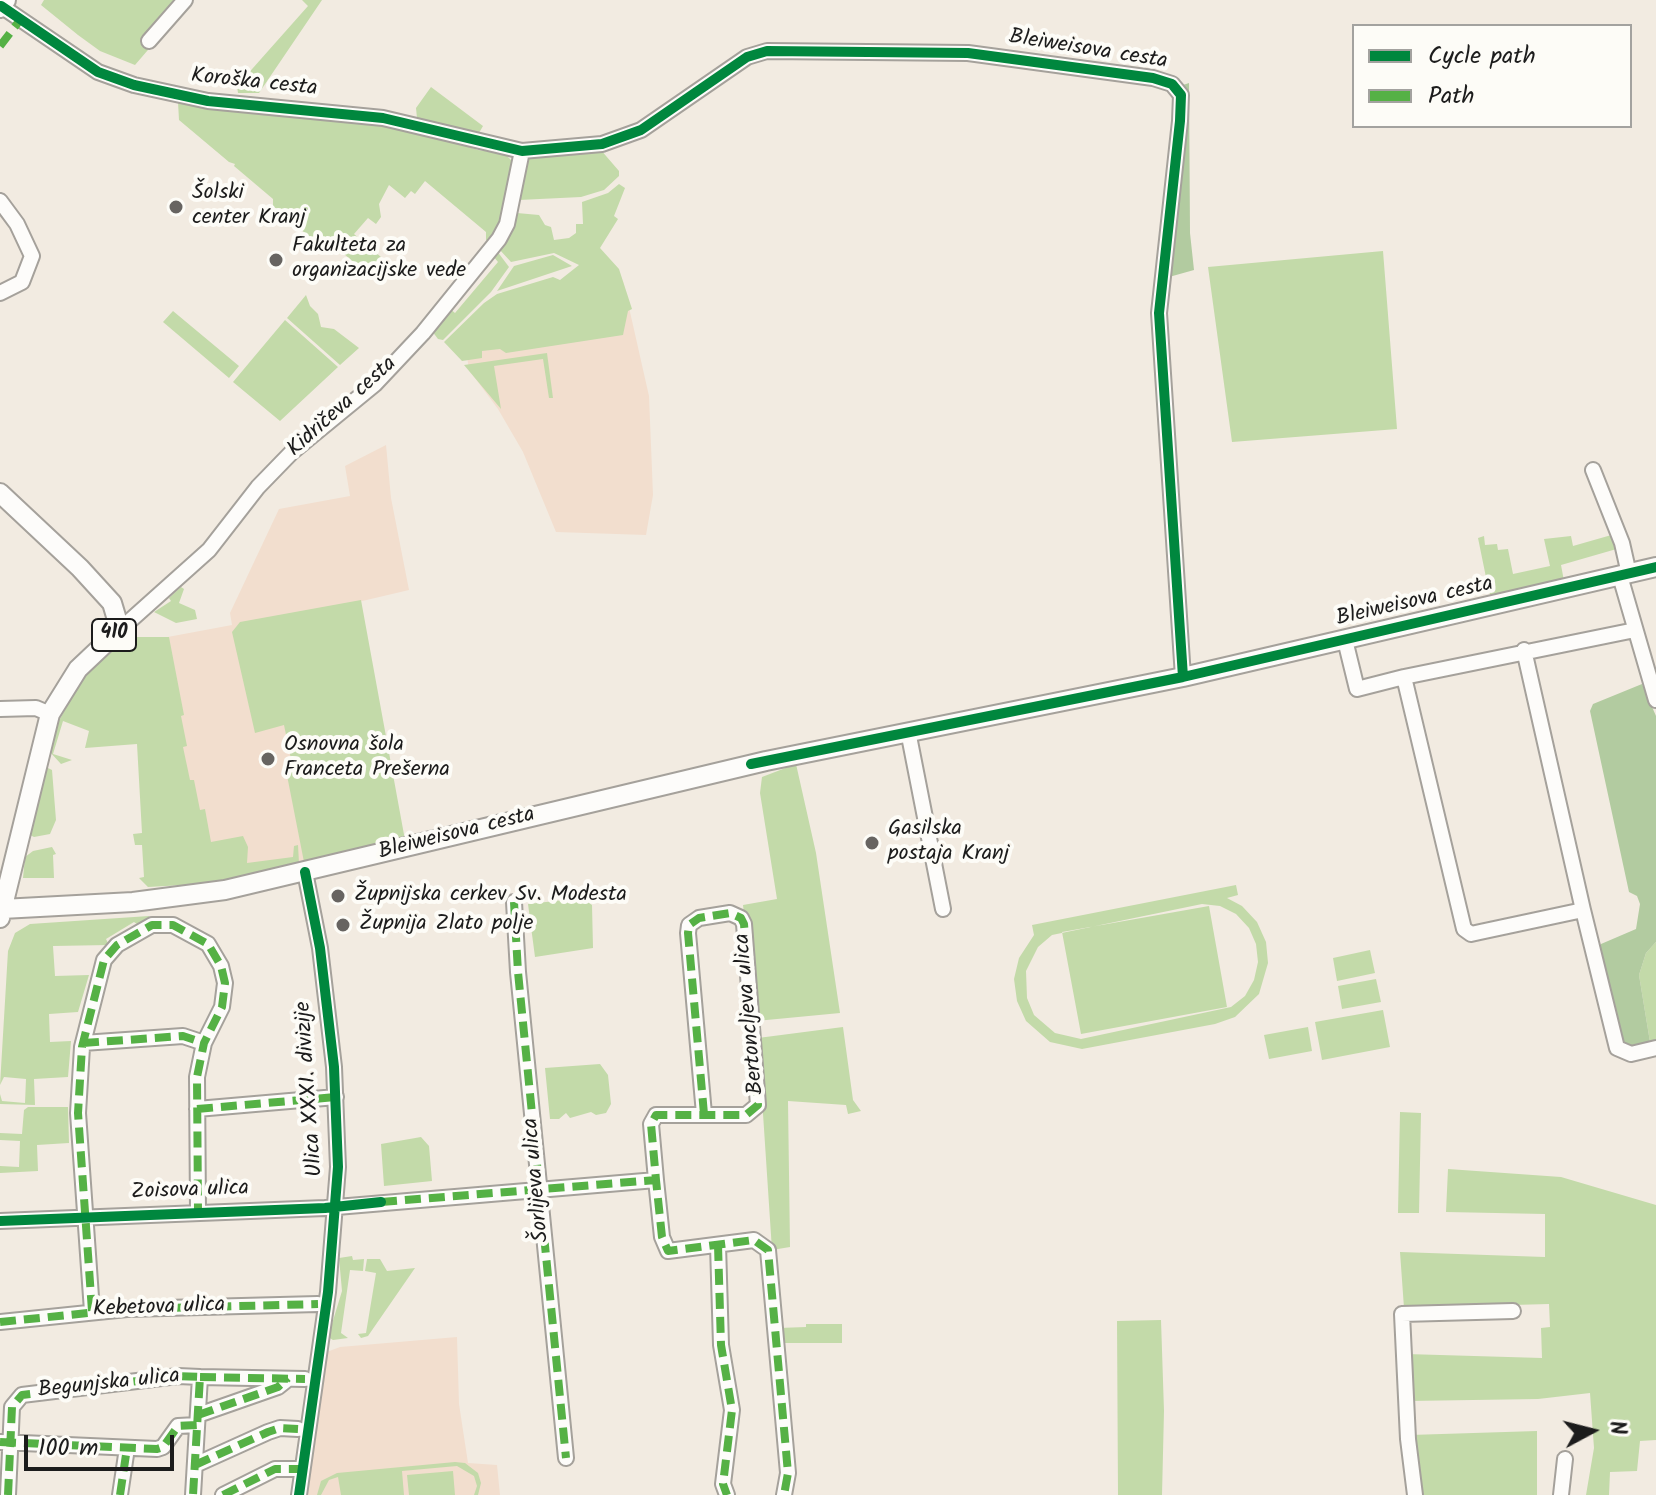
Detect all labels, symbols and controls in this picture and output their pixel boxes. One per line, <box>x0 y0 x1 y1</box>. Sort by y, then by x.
legend <box>1352 24 1632 128</box>
street label: Bleiweisova cesta <box>1007 25 1169 77</box>
text: Cycle path <box>1428 37 1536 76</box>
street label: Koroška cesta <box>189 64 319 104</box>
text: Path <box>1428 77 1474 116</box>
place label: Šolski center Kranj <box>192 181 306 232</box>
marker: Šolski center Kranj <box>167 198 185 216</box>
place label: Fakulteta za organizacijske vede <box>292 234 466 286</box>
marker: Fakulteta za organizacijske vede <box>267 251 285 269</box>
street label: Kidričeva cesta <box>283 352 403 464</box>
street label: Bleiweisova cesta <box>1334 572 1496 634</box>
road number: 410 <box>92 619 136 651</box>
place label: Osnovna šola Franceta Prešerna <box>284 733 450 784</box>
marker: Osnovna šola Franceta Prešerna <box>259 750 277 768</box>
street label: Bleiweisova cesta <box>376 803 538 867</box>
place label: Gasilska postaja Kranj <box>888 817 1009 868</box>
marker: Gasilska postaja Kranj <box>863 834 881 852</box>
place label: Župnijska cerkev Sv. Modesta <box>354 883 627 909</box>
marker: Župnijska cerkev Sv. Modesta <box>329 887 347 905</box>
place label: Župnija Zlato polje <box>359 912 533 938</box>
marker: Župnija Zlato polje <box>334 916 352 934</box>
street label: Bertoncljeva ulica <box>731 932 771 1096</box>
street label: Ulica XXXI. divizije <box>292 1000 330 1178</box>
street label: Šorlijeva ulica <box>519 1117 557 1243</box>
street label: Zoisova ulica <box>131 1177 249 1207</box>
street label: Kebetova ulica <box>92 1293 226 1325</box>
street label: Begunjska ulica <box>37 1364 181 1406</box>
north arrow <box>1552 1391 1632 1471</box>
scale bar <box>28 1419 178 1469</box>
text: N <box>1598 1419 1635 1437</box>
text: 100 m <box>38 1429 98 1468</box>

